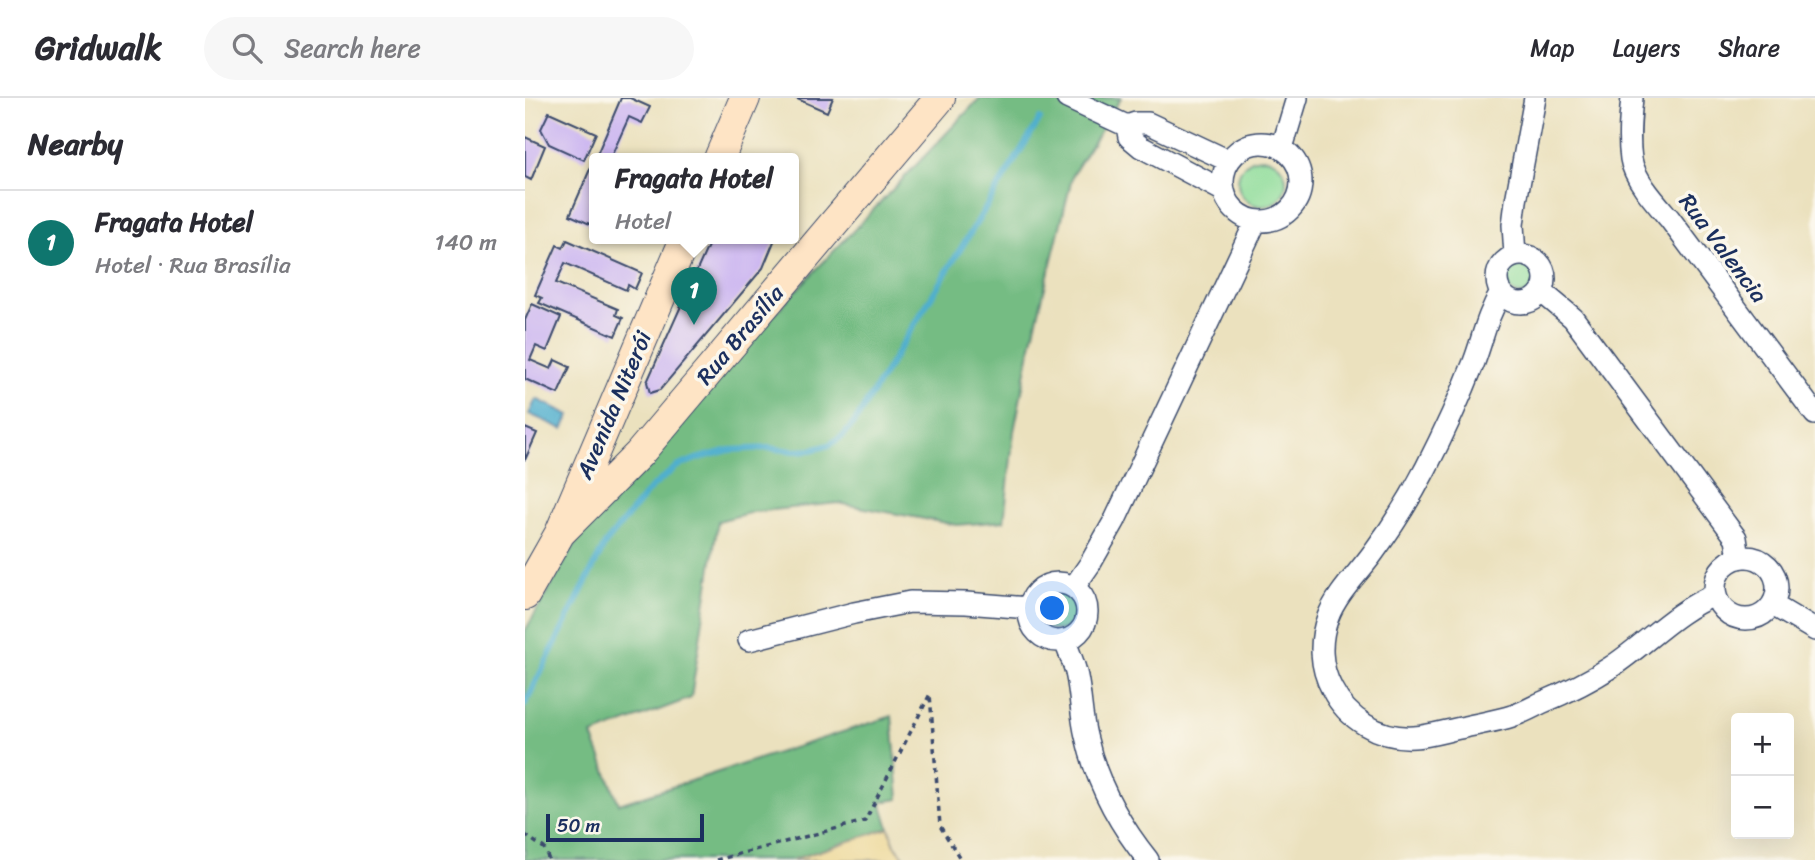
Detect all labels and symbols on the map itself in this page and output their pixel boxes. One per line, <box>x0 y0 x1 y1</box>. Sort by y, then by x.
street label: Rua Valencia <box>1668 184 1779 312</box>
pin: 1 <box>671 267 717 325</box>
street label: Rua Brasília <box>685 275 795 394</box>
street label: Avenida Niterói <box>564 324 664 486</box>
your location <box>1035 591 1069 625</box>
scale bar <box>546 811 703 843</box>

